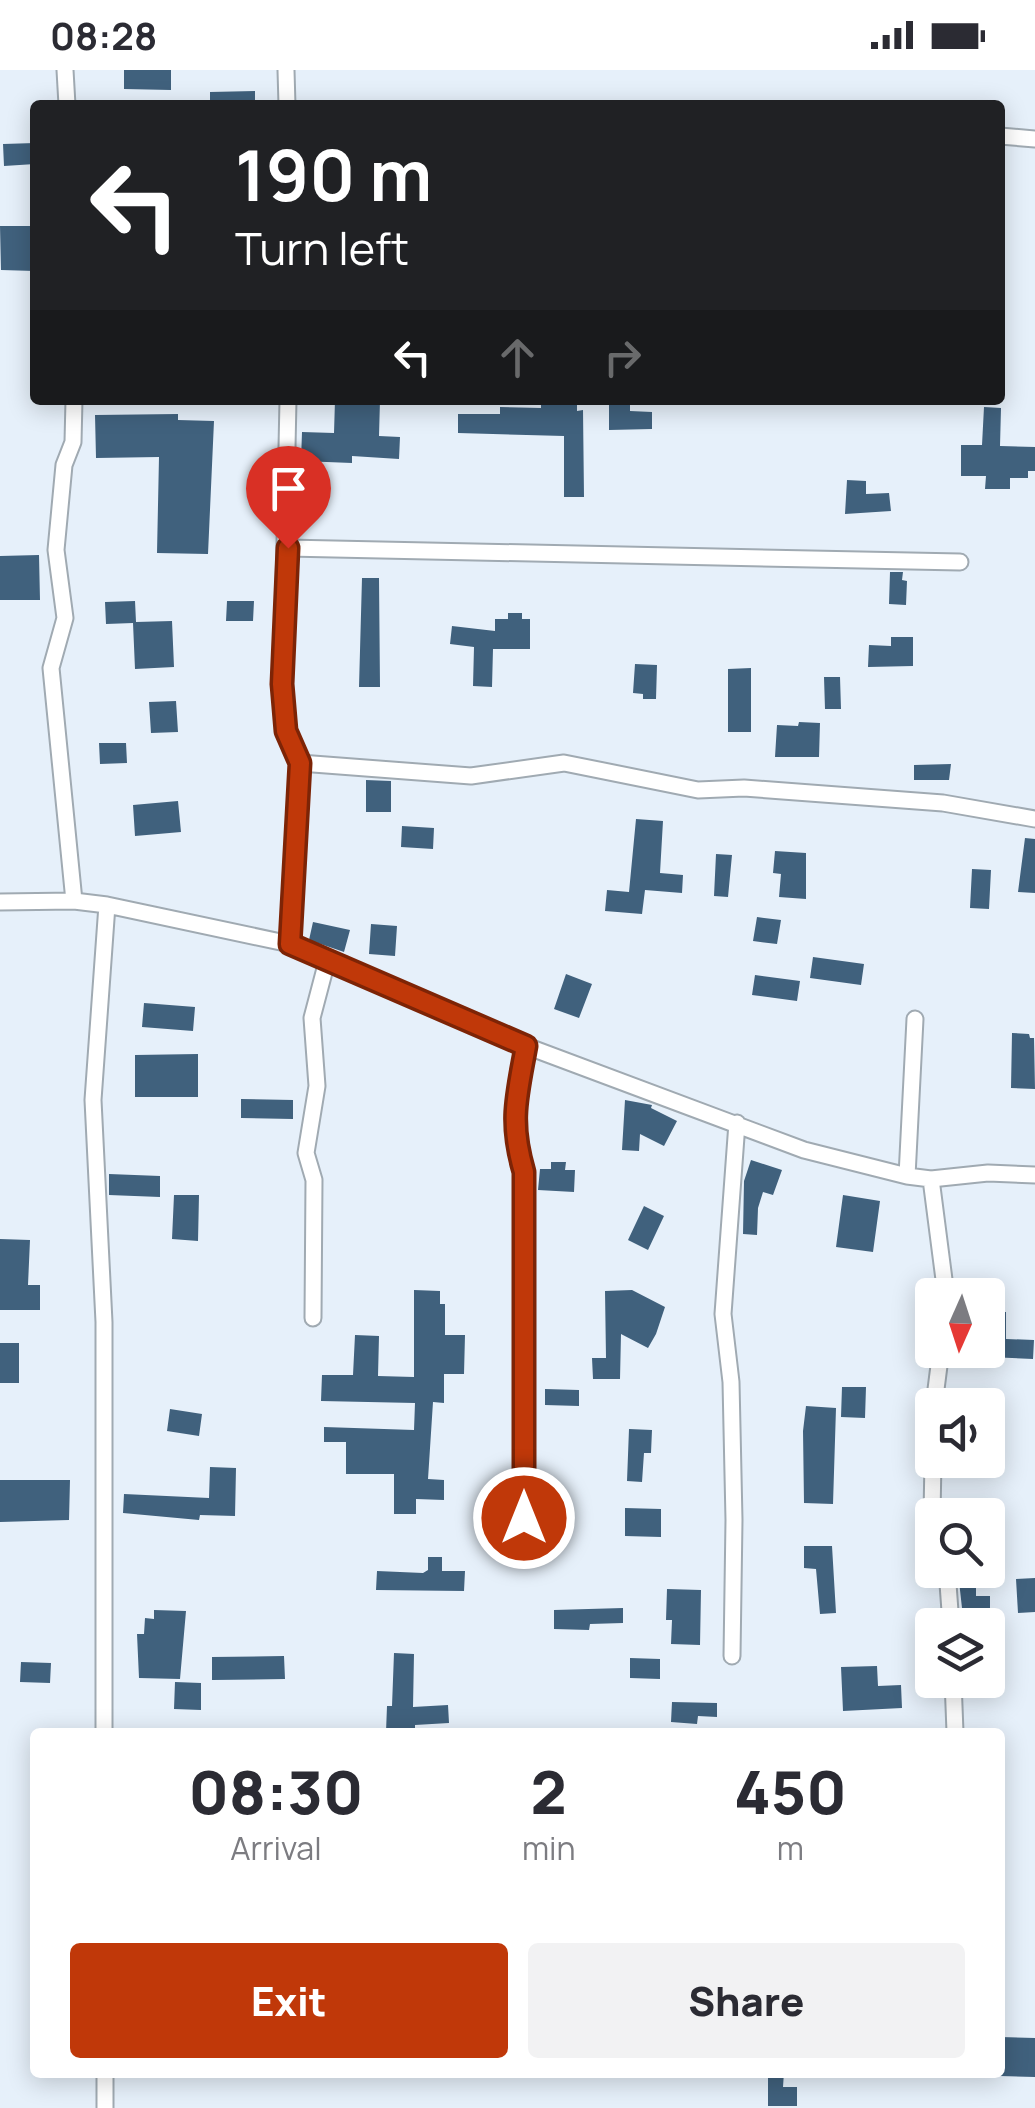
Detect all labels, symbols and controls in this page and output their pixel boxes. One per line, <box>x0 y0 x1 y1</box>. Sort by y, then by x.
text: 08:28 <box>50 9 157 61</box>
text: 190 m <box>235 126 432 222</box>
icon: left <box>70 140 200 270</box>
text: Turn left <box>235 217 409 279</box>
icon: left <box>385 330 440 385</box>
icon: ahead <box>490 330 545 385</box>
icon: right <box>595 330 650 385</box>
pin <box>246 446 331 549</box>
icon: arrive <box>261 461 316 516</box>
north arrow <box>915 1278 1005 1368</box>
map controls <box>915 1278 1005 1698</box>
button: sound <box>915 1388 1005 1478</box>
position arrow <box>472 1466 576 1570</box>
button: search <box>915 1498 1005 1588</box>
button: layers <box>915 1608 1005 1698</box>
text: 08:30 <box>188 1750 364 1832</box>
text: 2 <box>531 1750 567 1832</box>
text: 450 <box>734 1750 847 1832</box>
text: Arrival <box>230 1826 322 1870</box>
text: min <box>522 1826 576 1870</box>
text: m <box>777 1826 804 1870</box>
button: Exit <box>70 1943 508 2058</box>
button: Share <box>528 1943 965 2058</box>

